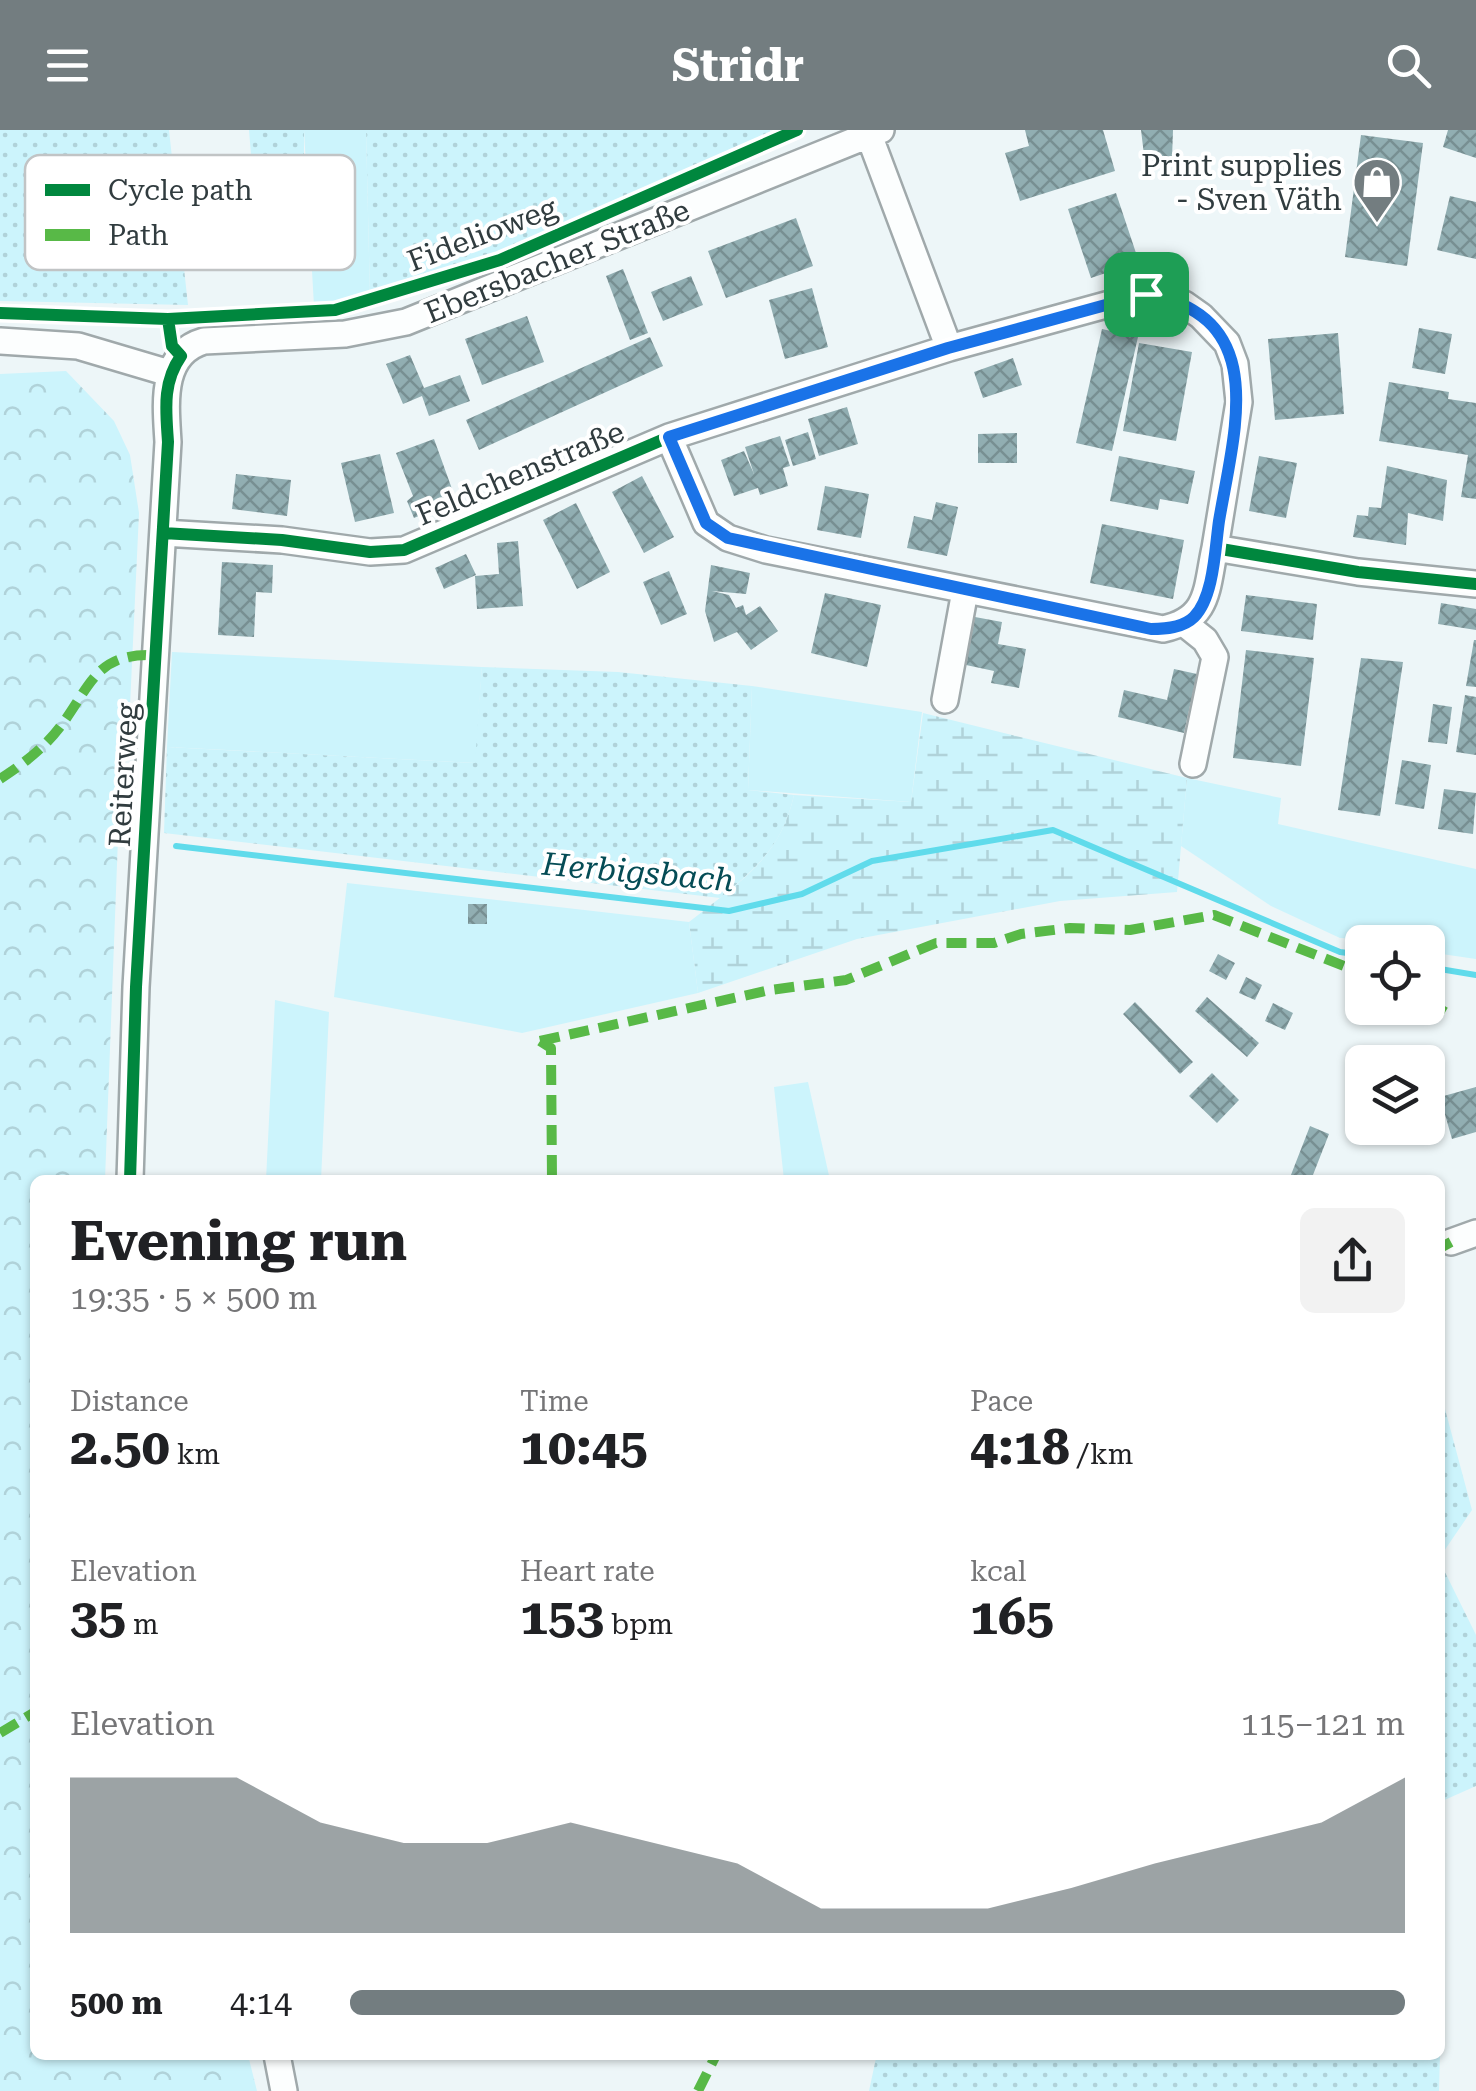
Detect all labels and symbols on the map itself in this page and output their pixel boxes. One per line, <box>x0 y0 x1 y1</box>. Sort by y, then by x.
place label: Print supplies - Sven Väth <box>1141 148 1342 217</box>
legend <box>25 155 355 270</box>
shop icon: Print supplies - Sven Väth <box>1351 156 1403 224</box>
text: Cycle path <box>108 174 253 207</box>
street label: Fidelioweg <box>402 189 562 279</box>
street label: Ebersbacher Straße <box>420 192 694 330</box>
text: Path <box>108 219 169 252</box>
pin <box>1104 252 1189 337</box>
street label: Feldchenstraße <box>411 413 629 533</box>
street label: Reiterweg <box>102 702 144 848</box>
water label: Herbigsbach <box>540 845 735 899</box>

